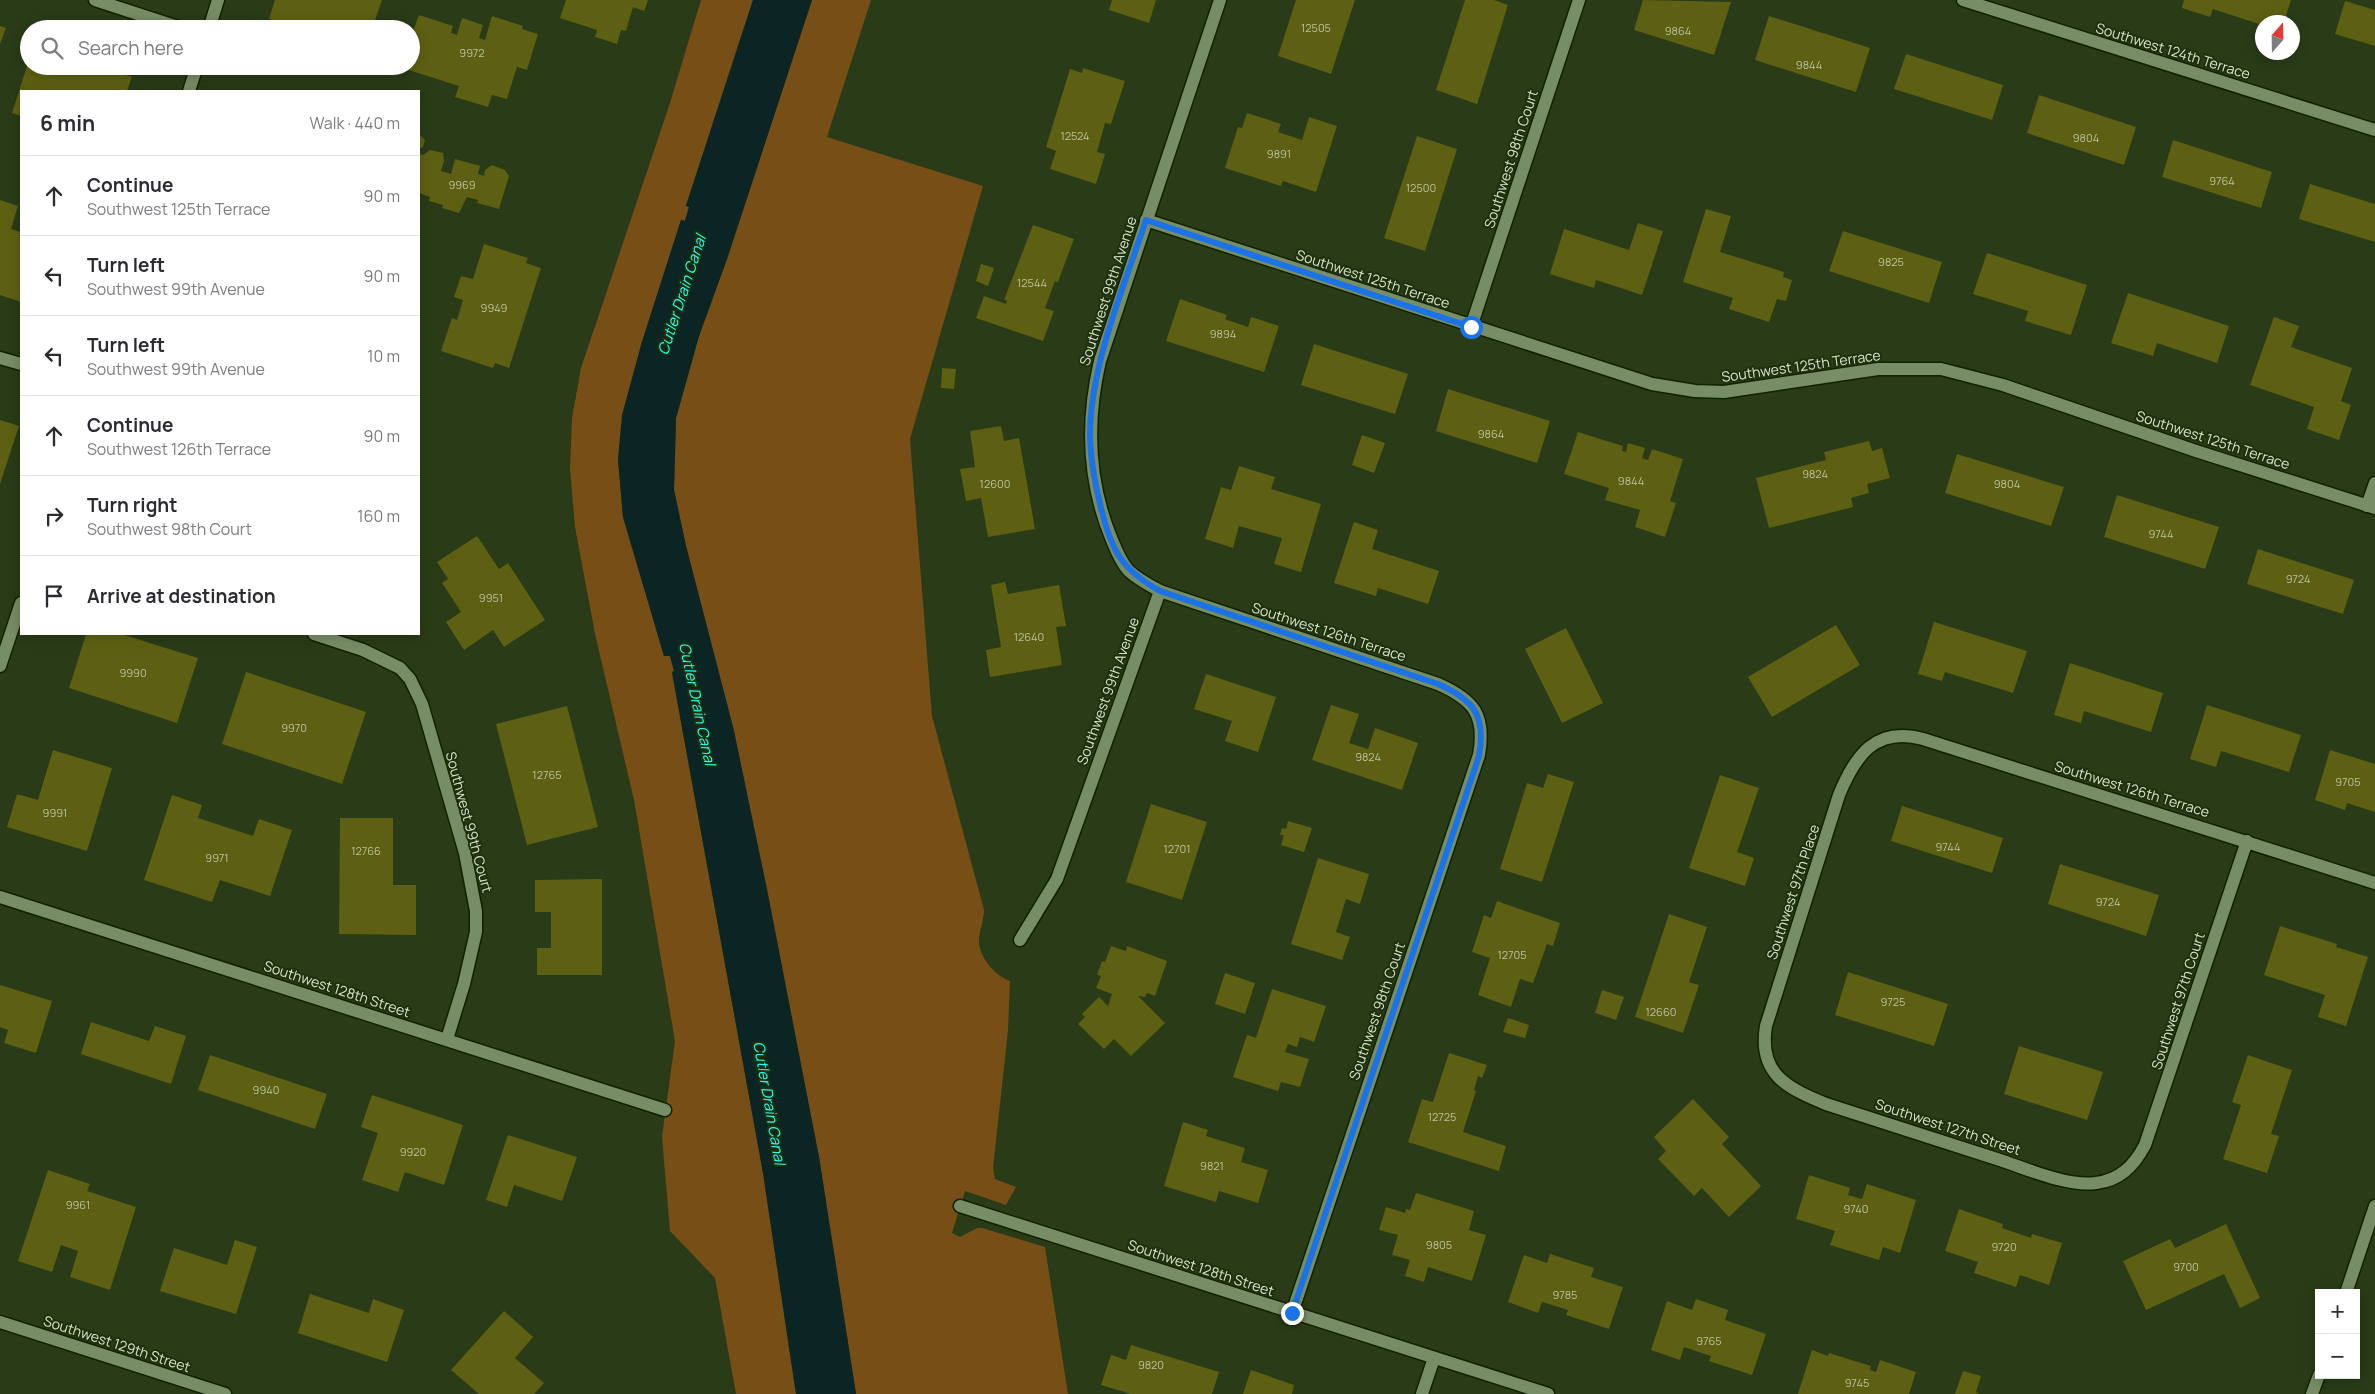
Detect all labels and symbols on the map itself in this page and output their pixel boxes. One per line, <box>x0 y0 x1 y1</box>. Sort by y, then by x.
north arrow <box>2255 15 2300 60</box>
street label: Southwest 124th Terrace <box>2094 18 2253 83</box>
house number: 12505 <box>1301 20 1331 35</box>
house number: 9864 <box>1665 23 1691 38</box>
house number: 9972 <box>459 45 485 60</box>
house number: 9844 <box>1796 57 1822 72</box>
street label: Southwest 98th Court <box>1479 87 1542 230</box>
house number: 12524 <box>1060 128 1090 143</box>
house number: 9804 <box>2073 130 2099 145</box>
house number: 9891 <box>1267 146 1291 161</box>
house number: 9764 <box>2209 173 2235 188</box>
house number: 9969 <box>448 177 476 192</box>
house number: 12500 <box>1406 180 1436 195</box>
street label: Southwest 99th Avenue <box>1074 214 1141 368</box>
water label: Cutler Drain Canal <box>652 230 712 358</box>
street label: Southwest 125th Terrace <box>1294 245 1452 312</box>
house number: 9825 <box>1878 254 1904 269</box>
house number: 12544 <box>1017 275 1047 290</box>
house number: 9949 <box>481 300 508 315</box>
route start <box>1460 316 1483 339</box>
house number: 9894 <box>1210 326 1236 341</box>
street label: Southwest 125th Terrace <box>1720 345 1882 386</box>
street label: Southwest 125th Terrace <box>2134 406 2292 473</box>
house number: 9864 <box>1478 426 1504 441</box>
house number: 9824 <box>1802 466 1828 481</box>
house number: 9844 <box>1618 473 1644 488</box>
house number: 12600 <box>980 476 1010 491</box>
house number: 9804 <box>1994 476 2020 491</box>
house number: 9744 <box>2149 526 2173 541</box>
house number: 9724 <box>2286 571 2310 586</box>
house number: 9951 <box>479 590 503 605</box>
street label: Southwest 126th Terrace <box>1250 598 1409 665</box>
street label: Southwest 99th Avenue <box>1072 614 1143 767</box>
house number: 12640 <box>1014 629 1044 644</box>
water label: Cutler Drain Canal <box>674 641 721 770</box>
house number: 9990 <box>119 665 147 680</box>
house number: 9970 <box>281 720 307 735</box>
street label: Southwest 99th Court <box>442 749 498 895</box>
house number: 9824 <box>1355 749 1381 764</box>
street label: Southwest 126th Terrace <box>2052 756 2212 821</box>
house number: 12765 <box>532 767 562 782</box>
house number: 9705 <box>2335 774 2361 789</box>
house number: 9991 <box>43 805 67 820</box>
street label: Southwest 97th Place <box>1762 822 1823 962</box>
house number: 9744 <box>1936 839 1960 854</box>
house number: 12701 <box>1163 841 1191 856</box>
house number: 12766 <box>351 843 381 858</box>
house number: 9971 <box>205 850 229 865</box>
house number: 9724 <box>2096 894 2120 909</box>
street label: Southwest 97th Court <box>2146 930 2209 1072</box>
street label: Southwest 98th Court <box>1344 939 1409 1082</box>
house number: 12705 <box>1497 947 1527 962</box>
street label: Southwest 128th Street <box>261 956 413 1021</box>
house number: 9725 <box>1881 994 1905 1009</box>
house number: 12660 <box>1646 1004 1676 1019</box>
water label: Cutler Drain Canal <box>748 1040 791 1169</box>
house number: 9940 <box>253 1082 279 1097</box>
street label: Southwest 127th Street <box>1873 1094 2024 1159</box>
house number: 12725 <box>1428 1109 1456 1124</box>
house number: 9920 <box>400 1144 426 1159</box>
house number: 9821 <box>1200 1158 1224 1173</box>
house number: 9961 <box>66 1197 90 1212</box>
house number: 9740 <box>1844 1201 1868 1216</box>
street label: Southwest 128th Street <box>1125 1235 1277 1300</box>
house number: 9805 <box>1426 1237 1452 1252</box>
house number: 9720 <box>1991 1239 2017 1254</box>
house number: 9700 <box>2173 1259 2199 1274</box>
house number: 9785 <box>1553 1287 1577 1302</box>
route end <box>1281 1302 1304 1325</box>
street label: Southwest 129th Street <box>41 1311 193 1376</box>
house number: 9765 <box>1696 1333 1722 1348</box>
house number: 9820 <box>1138 1357 1164 1372</box>
house number: 9745 <box>1845 1375 1869 1390</box>

